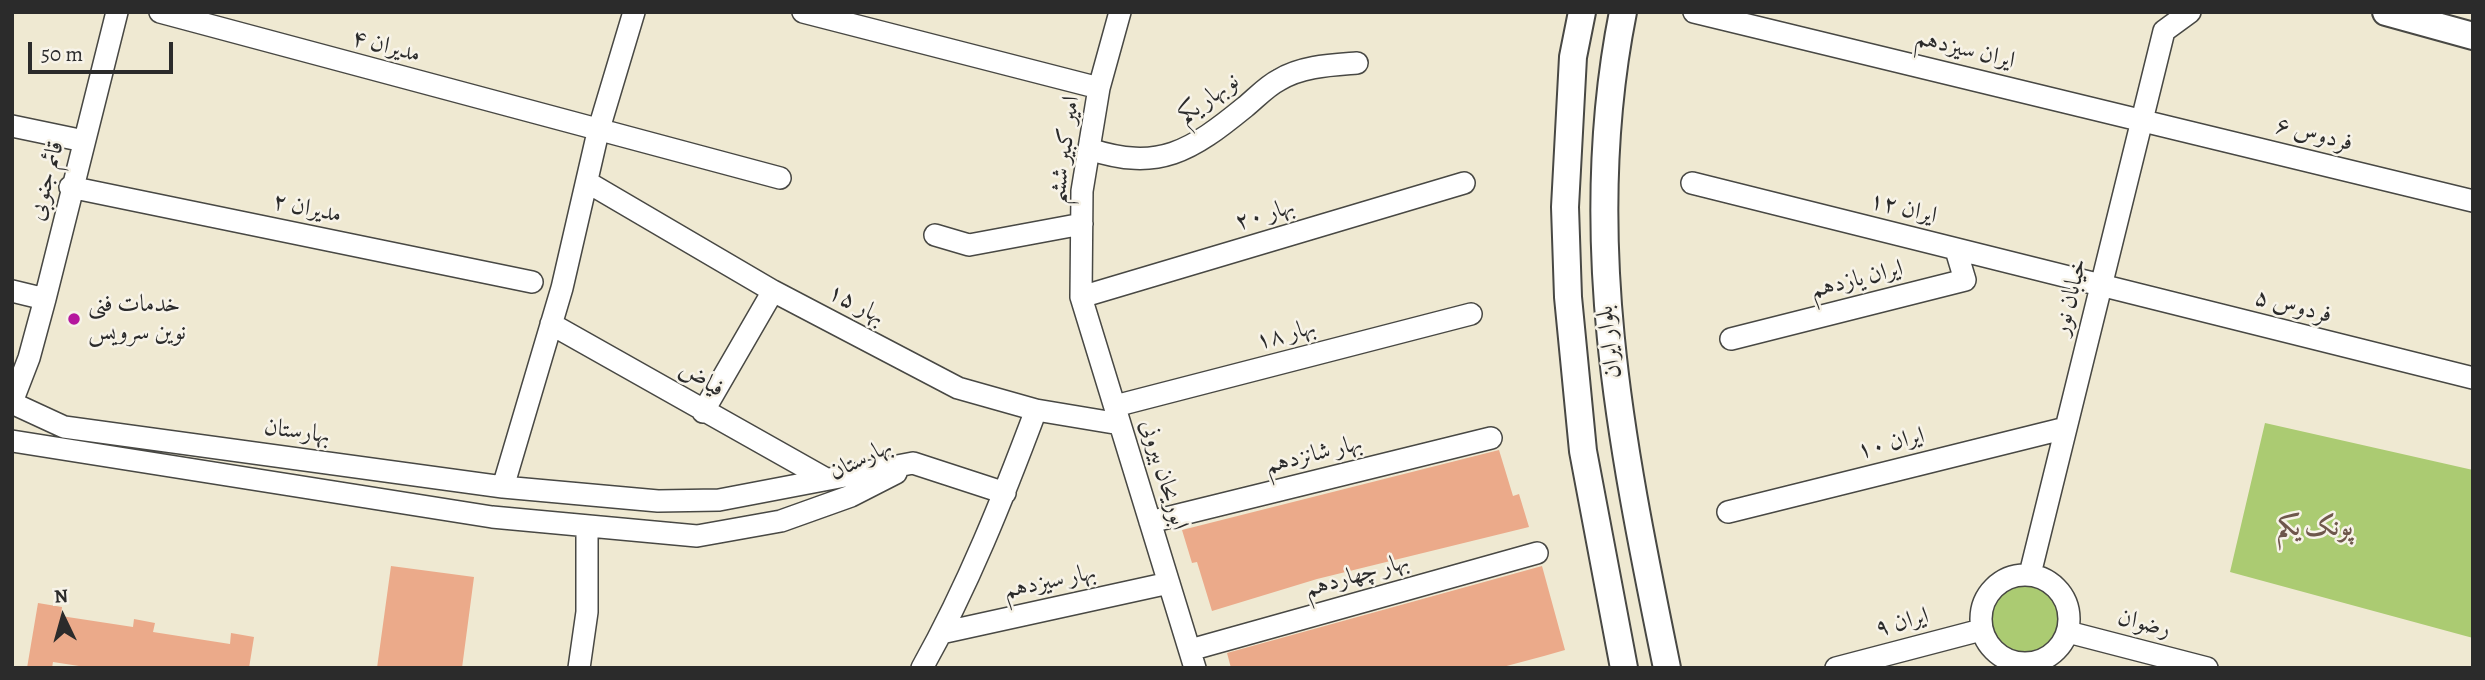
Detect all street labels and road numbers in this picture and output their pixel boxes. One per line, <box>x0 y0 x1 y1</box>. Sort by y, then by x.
street label: مدیران ۴ <box>349 24 423 70</box>
street label: ایران سیزدهم <box>1912 24 2018 76</box>
street label: نوبهار یکم <box>1173 67 1245 131</box>
street label: امیر کبیر ششم <box>1043 94 1087 206</box>
street label: فردوس ۶ <box>2273 112 2355 158</box>
street label: قائم جنوبی <box>23 138 71 224</box>
street label: ایران ۱۲ <box>1866 187 1940 231</box>
street label: مدیران ۲ <box>270 188 344 230</box>
street label: بهار ۲۰ <box>1232 192 1298 238</box>
street label: ایران یازدهم <box>1808 255 1906 305</box>
street label: خیابان نور <box>2048 256 2094 338</box>
street label: بهار ۱۵ <box>822 278 890 332</box>
street label: فردوس ۵ <box>2252 284 2334 330</box>
street label: بلوار ایران <box>1591 304 1629 380</box>
street label: بهار ۱۸ <box>1253 313 1319 357</box>
street label: فیاض <box>673 356 729 404</box>
street label: بهارستان <box>262 413 332 451</box>
street label: ابوریحان بیرونی <box>1133 416 1193 534</box>
street label: ایران ۱۰ <box>1854 422 1928 466</box>
street label: بهار شانزدهم <box>1263 429 1365 481</box>
street label: بهارستان <box>825 432 897 488</box>
street label: بهار چهاردهم <box>1302 547 1412 605</box>
street label: بهار سیزدهم <box>1001 558 1099 606</box>
street label: ایران ۹ <box>1872 602 1932 644</box>
street label: رضوان <box>2115 604 2173 644</box>

